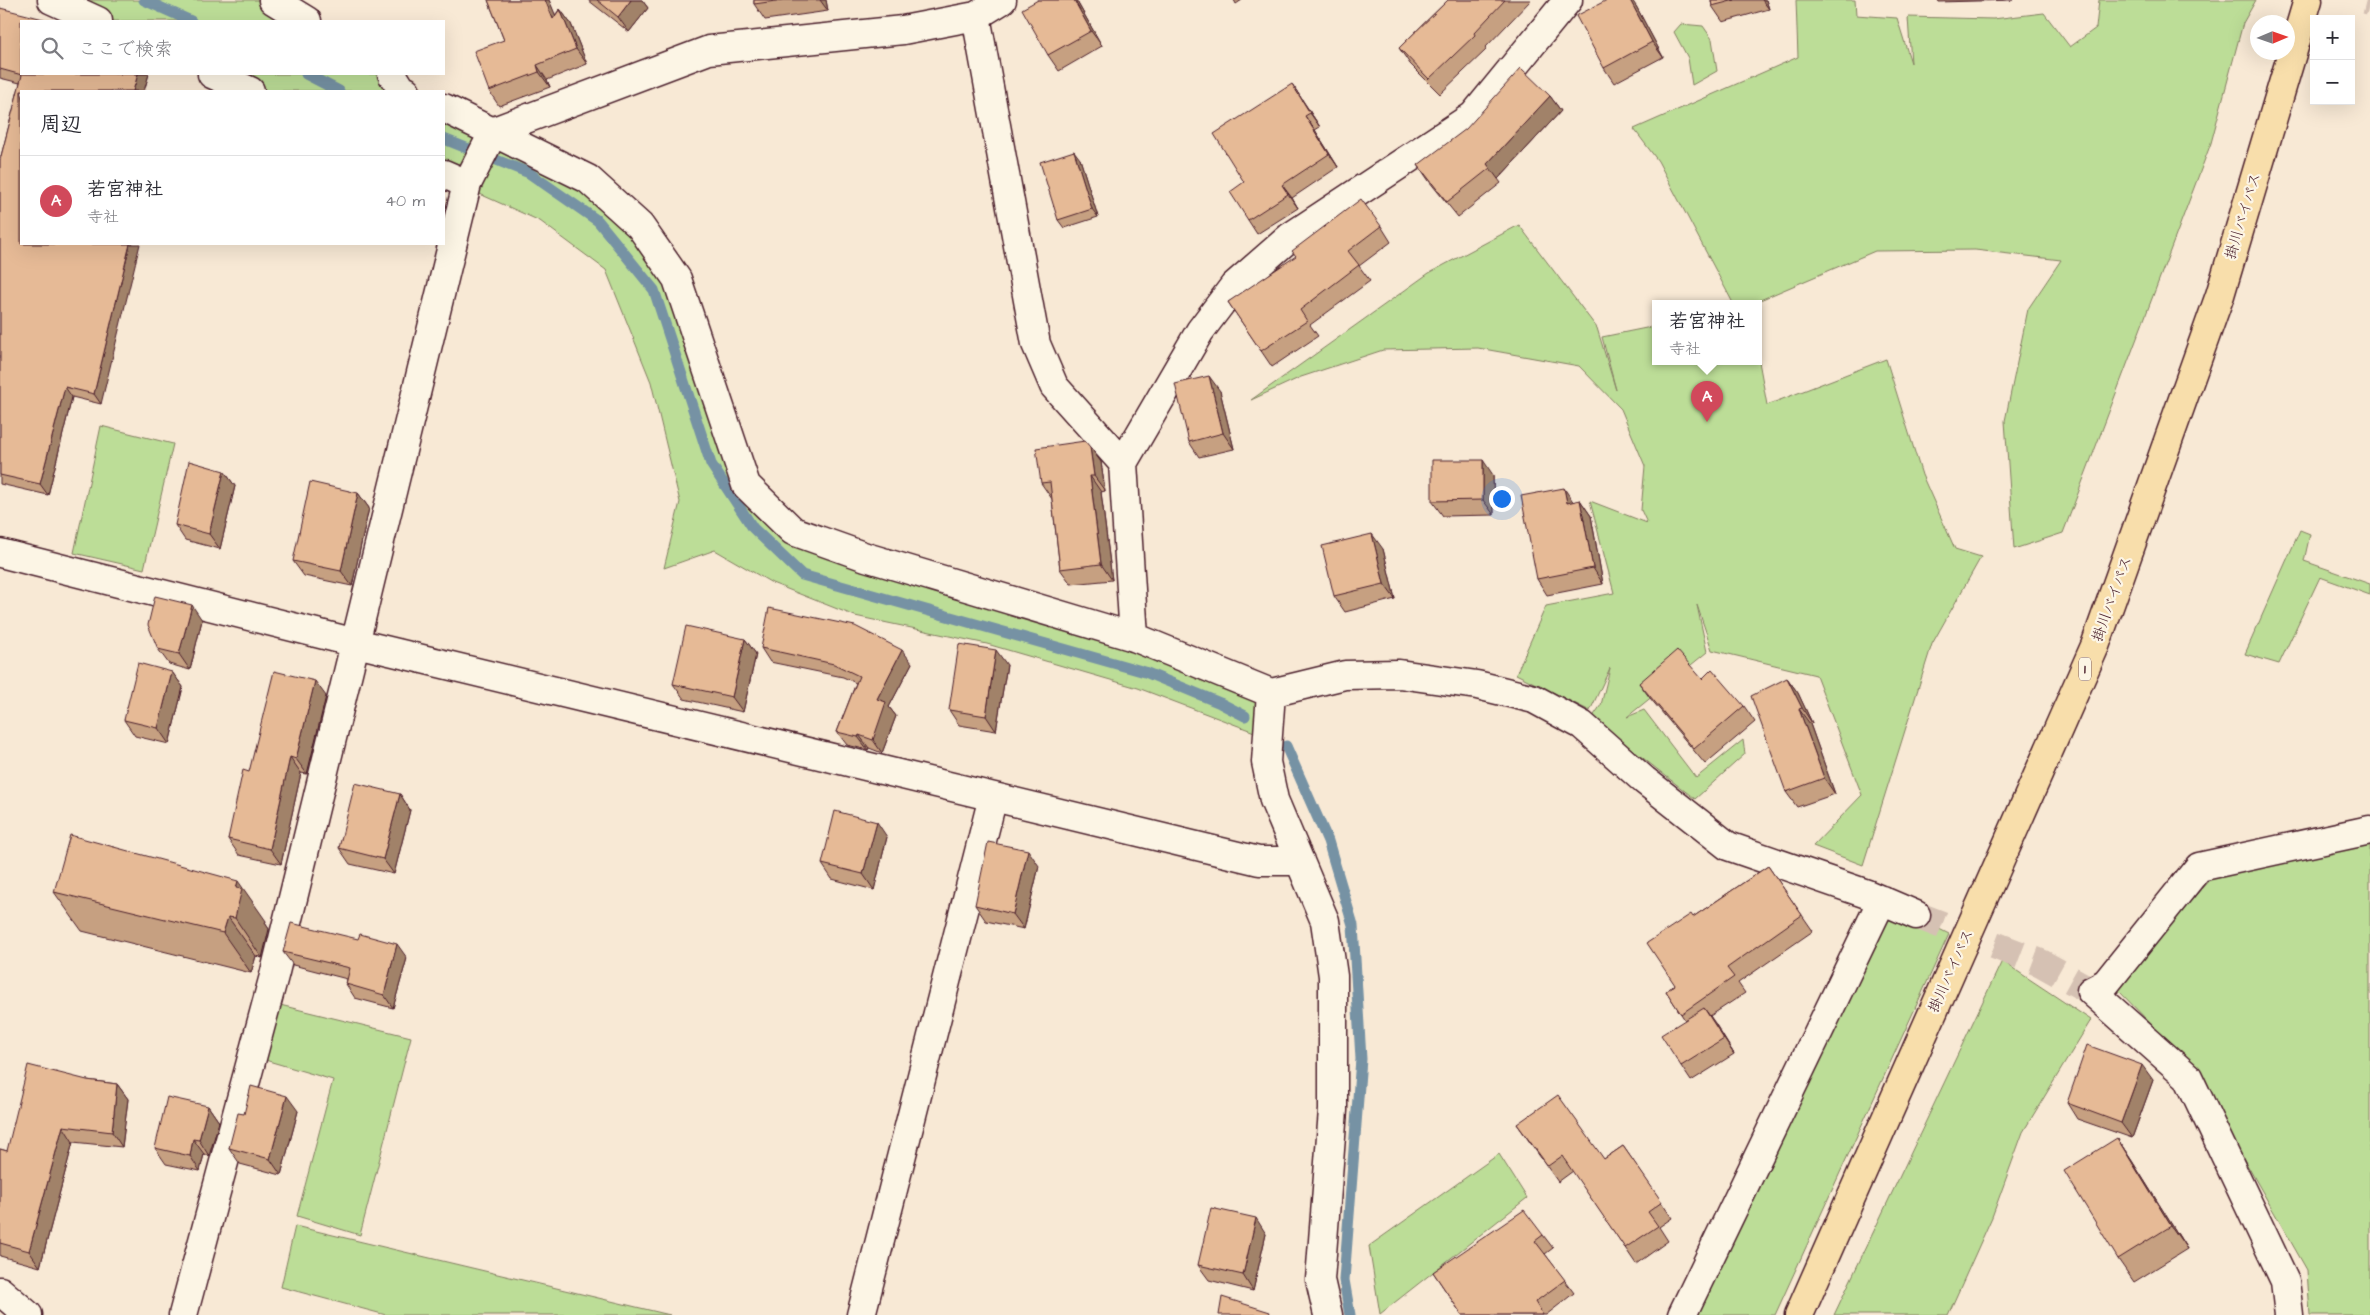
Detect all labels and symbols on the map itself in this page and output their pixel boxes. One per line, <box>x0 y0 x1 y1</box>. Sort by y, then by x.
north arrow <box>2250 15 2295 60</box>
street label: 掛川バイパス <box>2220 170 2266 262</box>
pin: A <box>1691 381 1723 422</box>
your location <box>1489 486 1515 512</box>
street label: 掛川バイパス <box>2087 553 2137 645</box>
road number: 1 <box>2079 658 2091 681</box>
street label: 掛川バイパス <box>1923 926 1979 1016</box>

